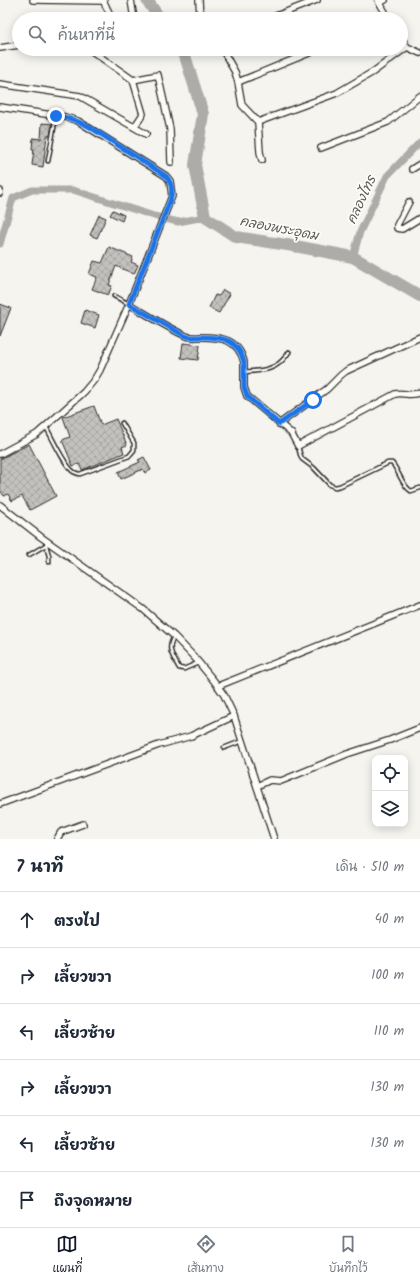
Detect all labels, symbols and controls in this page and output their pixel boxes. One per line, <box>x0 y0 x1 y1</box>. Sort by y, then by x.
search box <box>12 12 408 56</box>
icon: search <box>26 23 48 45</box>
text: ค้นหาที่นี่ <box>58 24 115 48</box>
route end <box>47 107 65 125</box>
water label: คลองไทร <box>342 171 383 228</box>
water label: คลองพระอุดม <box>238 211 321 247</box>
route start <box>304 391 322 409</box>
map controls <box>372 755 408 827</box>
button: locate <box>372 755 408 791</box>
button: layers <box>372 791 408 827</box>
text: 7 นาที <box>16 854 63 881</box>
text: เดิน · 510 m <box>336 857 404 878</box>
icon: ahead <box>16 909 38 931</box>
text: 40 m <box>375 909 404 930</box>
text: ตรงไป <box>54 910 100 934</box>
icon: right <box>16 965 38 987</box>
text: 100 m <box>371 965 404 986</box>
text: เลี้ยวขวา <box>54 966 112 990</box>
icon: left <box>16 1021 38 1043</box>
text: 110 m <box>374 1021 404 1042</box>
text: เลี้ยวซ้าย <box>54 1022 115 1046</box>
icon: right <box>16 1077 38 1099</box>
text: 130 m <box>370 1077 404 1098</box>
text: เลี้ยวขวา <box>54 1078 112 1102</box>
icon: left <box>16 1133 38 1155</box>
text: 130 m <box>370 1133 404 1154</box>
text: เลี้ยวซ้าย <box>54 1134 115 1158</box>
icon: arrive <box>16 1189 38 1211</box>
text: ถึงจุดหมาย <box>54 1190 132 1214</box>
tab: แผนที่ <box>53 1233 82 1278</box>
tab: เส้นทาง <box>187 1233 224 1278</box>
tab: บันทึกไว้ <box>329 1233 367 1278</box>

